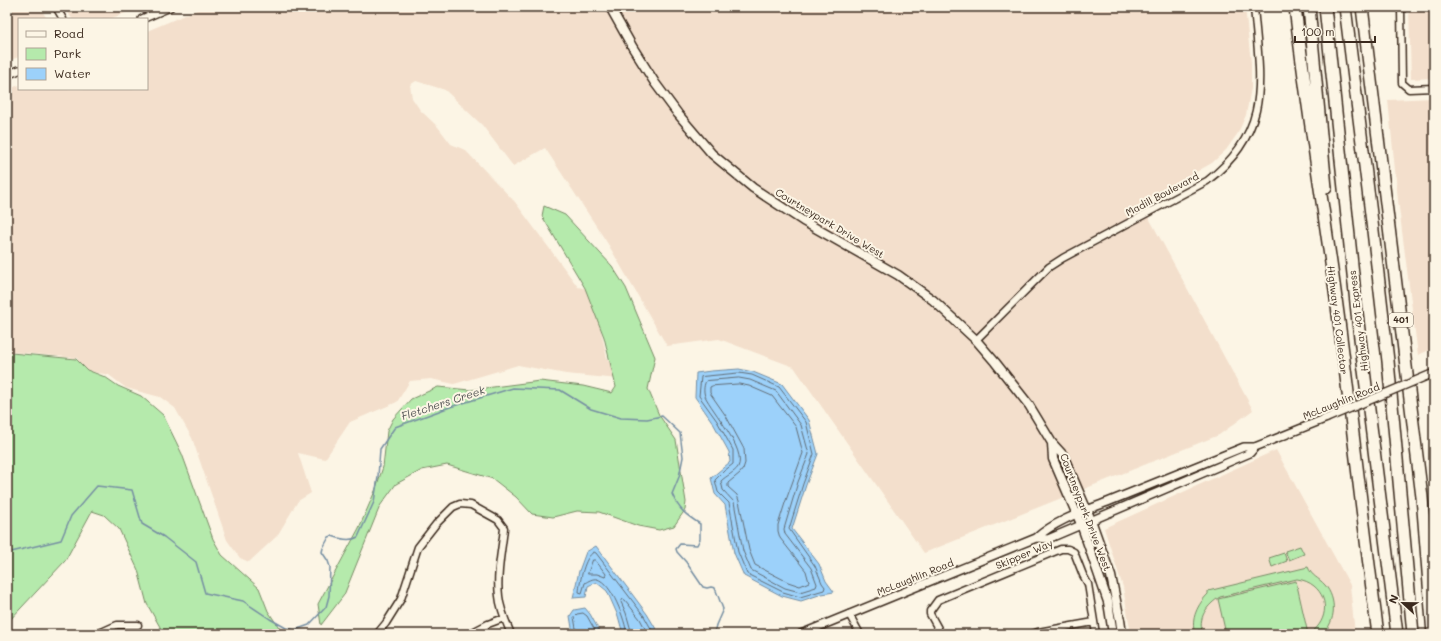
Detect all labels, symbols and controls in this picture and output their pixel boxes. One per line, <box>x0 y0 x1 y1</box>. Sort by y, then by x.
legend <box>18 18 148 90</box>
scale bar <box>1295 18 1375 44</box>
text: 100 m <box>1301 23 1335 39</box>
text: Road <box>54 25 84 41</box>
text: Park <box>54 45 81 61</box>
text: Water <box>54 65 91 81</box>
street label: Madill Boulevard <box>1123 169 1201 219</box>
street label: Courtneypark Drive West <box>773 185 887 261</box>
street label: Highway 401 Collector <box>1324 265 1352 375</box>
street label: Highway 401 Express <box>1345 270 1371 372</box>
road number: 401 <box>1389 313 1413 327</box>
street label: McLaughlin Road <box>1301 379 1381 423</box>
water label: Fletchers Creek <box>399 382 487 423</box>
street label: Courtneypark Drive West <box>1057 451 1115 573</box>
street label: Skipper Way <box>993 536 1055 572</box>
street label: McLaughlin Road <box>875 555 955 599</box>
north arrow <box>1383 583 1423 623</box>
text: N <box>1385 592 1402 606</box>

